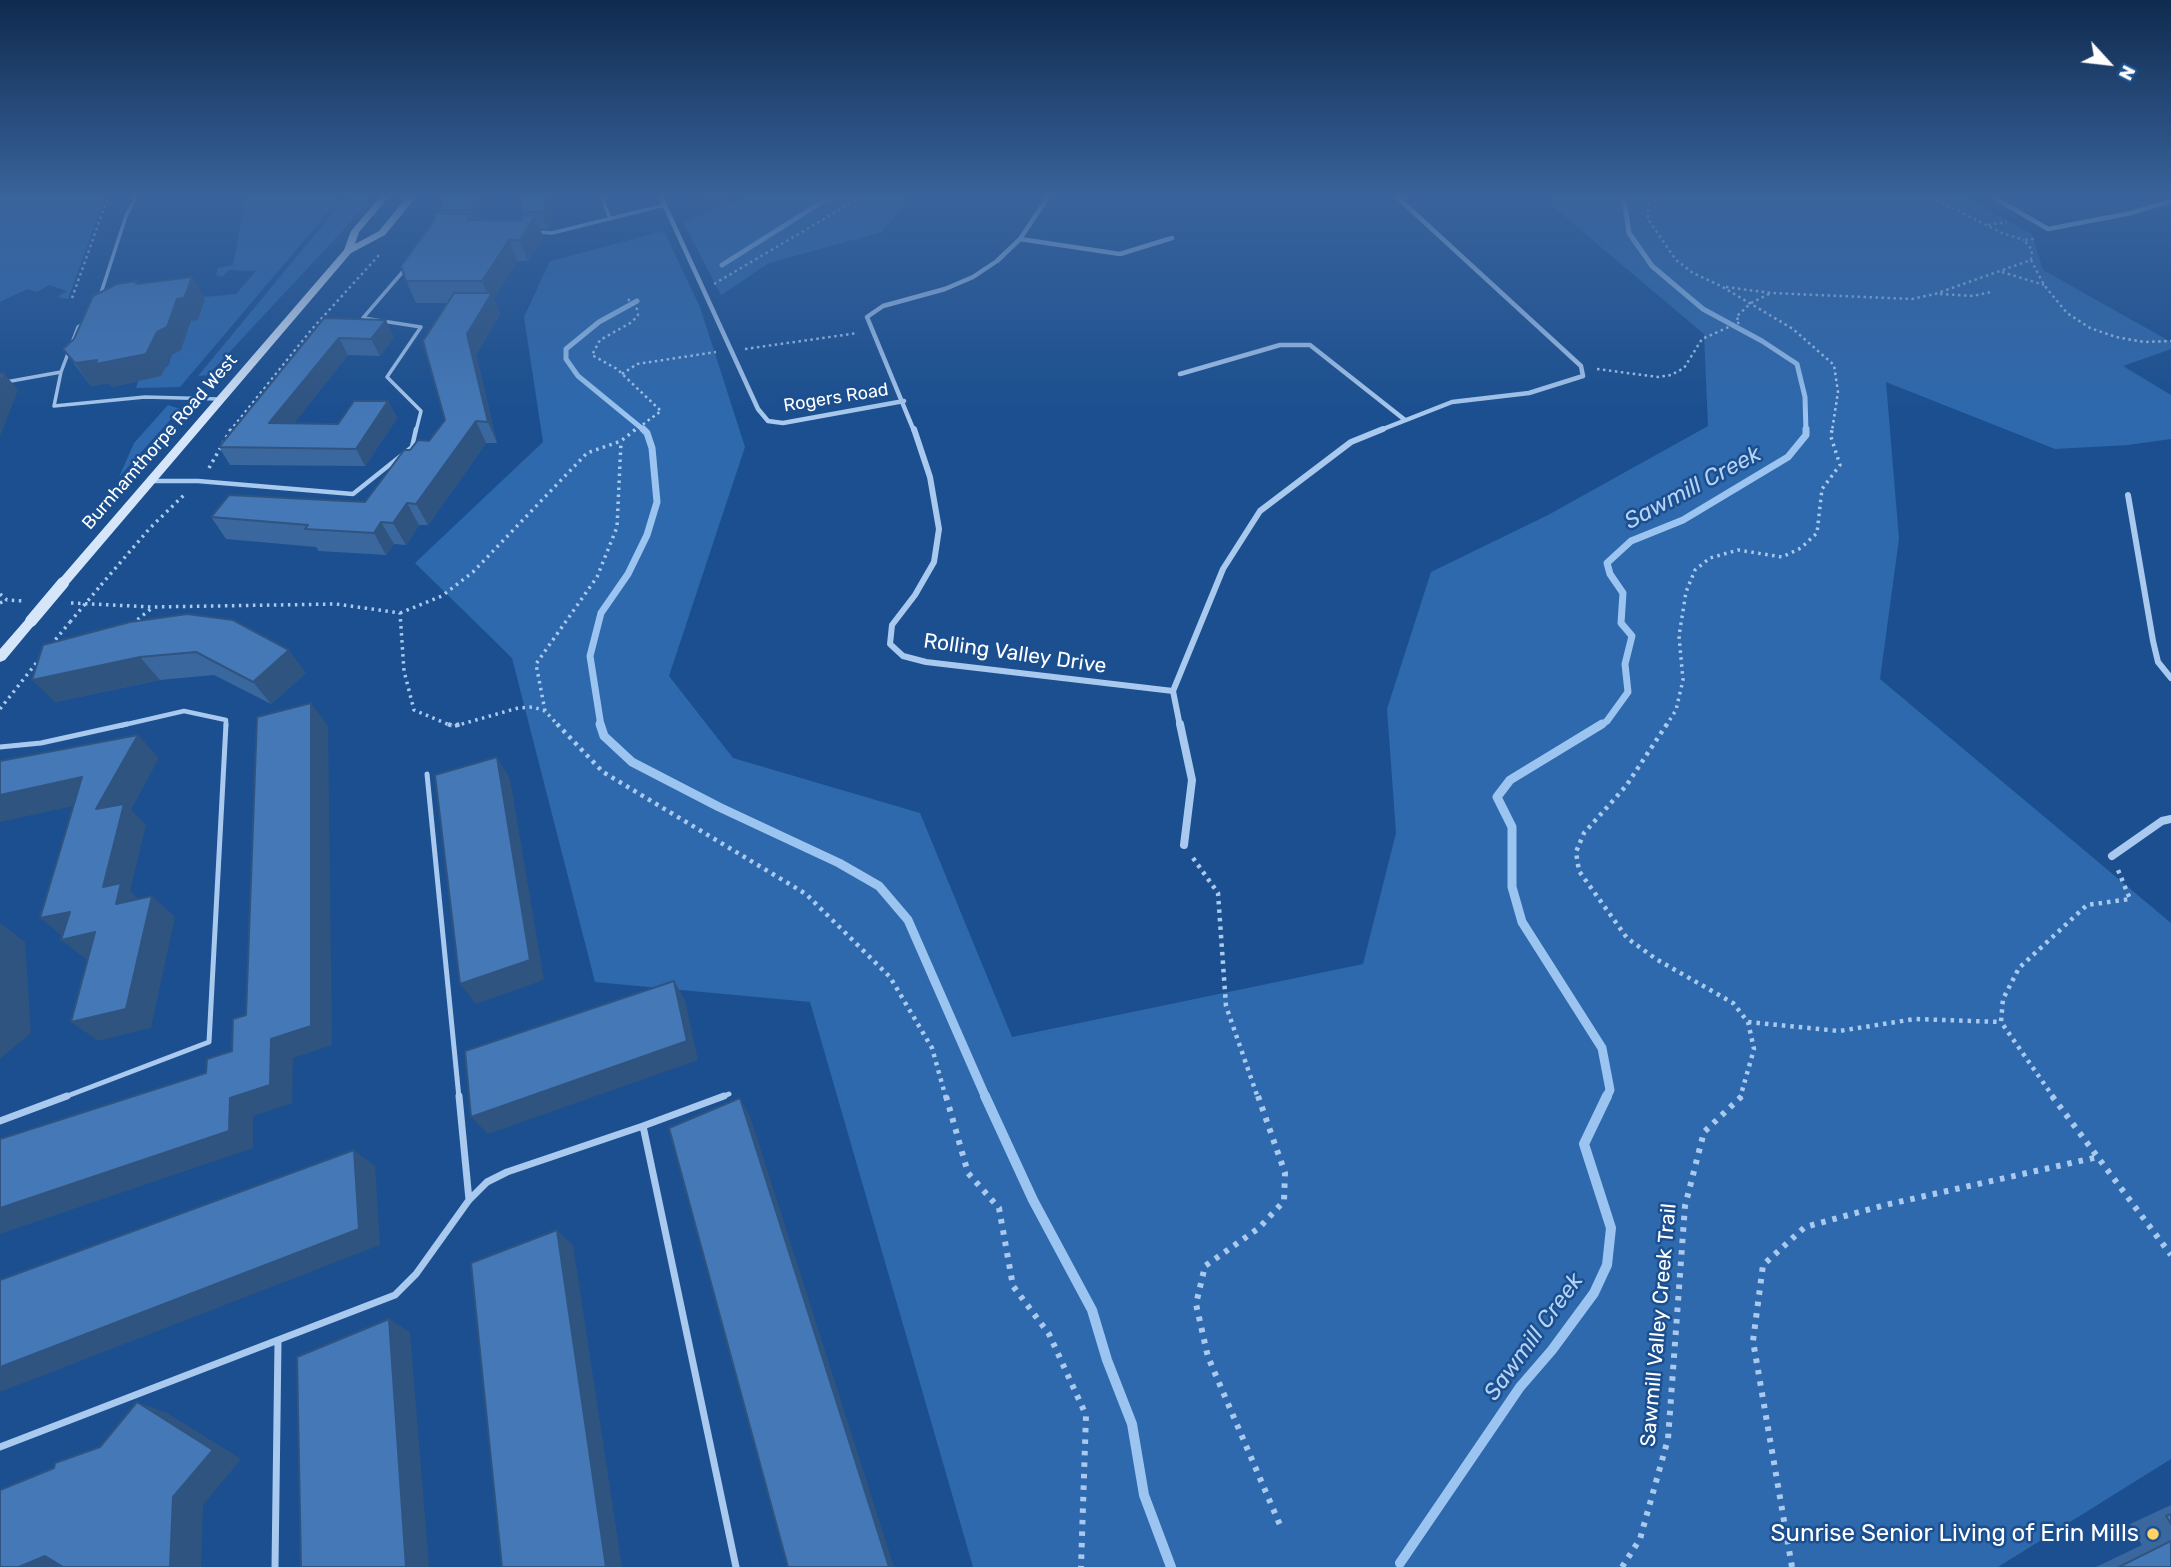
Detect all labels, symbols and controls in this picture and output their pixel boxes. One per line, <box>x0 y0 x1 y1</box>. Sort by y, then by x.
north arrow <box>2073 28 2143 98</box>
text: N <box>2114 61 2141 84</box>
street label: Burnhamthorpe Road West <box>78 350 242 534</box>
street label: Rogers Road <box>782 379 890 417</box>
water label: Sawmill Creek <box>1620 440 1766 536</box>
street label: Rolling Valley Drive <box>922 629 1108 679</box>
street label: Sawmill Valley Creek Trail <box>1636 1202 1682 1448</box>
water label: Sawmill Creek <box>1479 1268 1589 1406</box>
place label: Sunrise Senior Living of Erin Mills <box>1771 1520 2139 1548</box>
marker: Sunrise Senior Living of Erin Mills <box>2145 1526 2161 1542</box>

